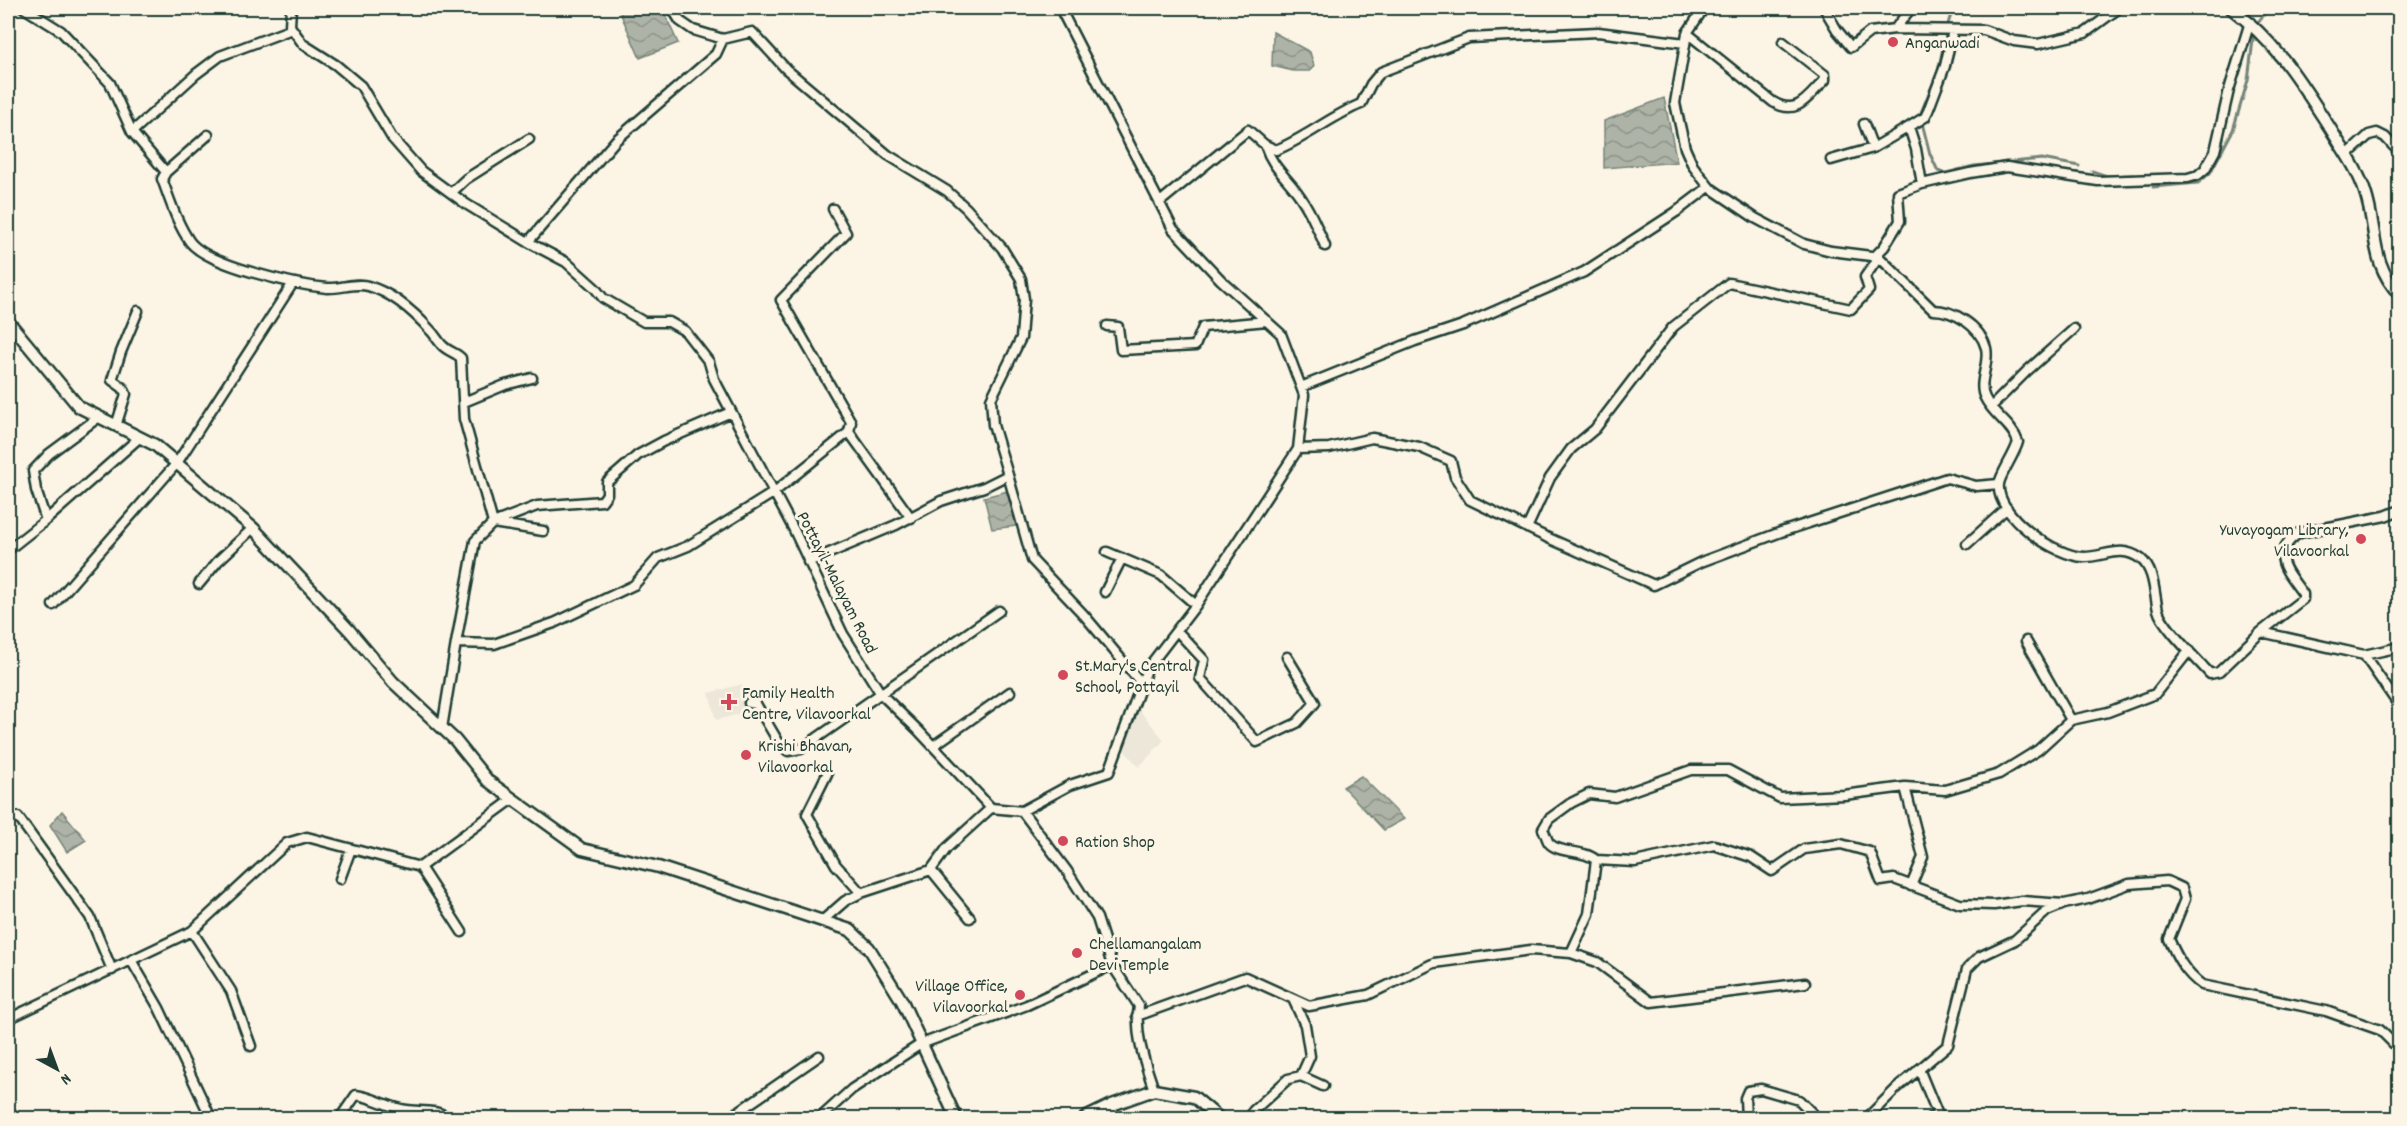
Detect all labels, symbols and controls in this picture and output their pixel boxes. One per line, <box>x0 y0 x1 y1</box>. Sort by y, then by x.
place label: Anganwadi <box>1905 32 1980 57</box>
marker: Anganwadi <box>1886 35 1900 49</box>
street label: Pottayil-Malayam Road <box>789 508 882 659</box>
place label: Yuvayogam Library, Vilavoorkal <box>2220 519 2350 565</box>
marker: Yuvayogam Library, Vilavoorkal <box>2354 532 2368 546</box>
place label: St.Mary's Central School, Pottayil <box>1075 655 1193 701</box>
marker: St.Mary's Central School, Pottayil <box>1056 668 1070 682</box>
place label: Family Health Centre, Vilavoorkal <box>742 682 872 728</box>
marker: Family Health Centre, Vilavoorkal <box>720 693 738 711</box>
place label: Krishi Bhavan, Vilavoorkal <box>758 735 852 781</box>
marker: Krishi Bhavan, Vilavoorkal <box>739 748 753 762</box>
place label: Ration Shop <box>1075 831 1155 856</box>
marker: Ration Shop <box>1056 834 1070 848</box>
place label: Chellamangalam Devi Temple <box>1089 933 1202 979</box>
marker: Chellamangalam Devi Temple <box>1070 946 1084 960</box>
place label: Village Office, Vilavoorkal <box>915 975 1009 1021</box>
marker: Village Office, Vilavoorkal <box>1013 988 1027 1002</box>
north arrow <box>27 1039 87 1099</box>
text: N <box>55 1067 76 1090</box>

